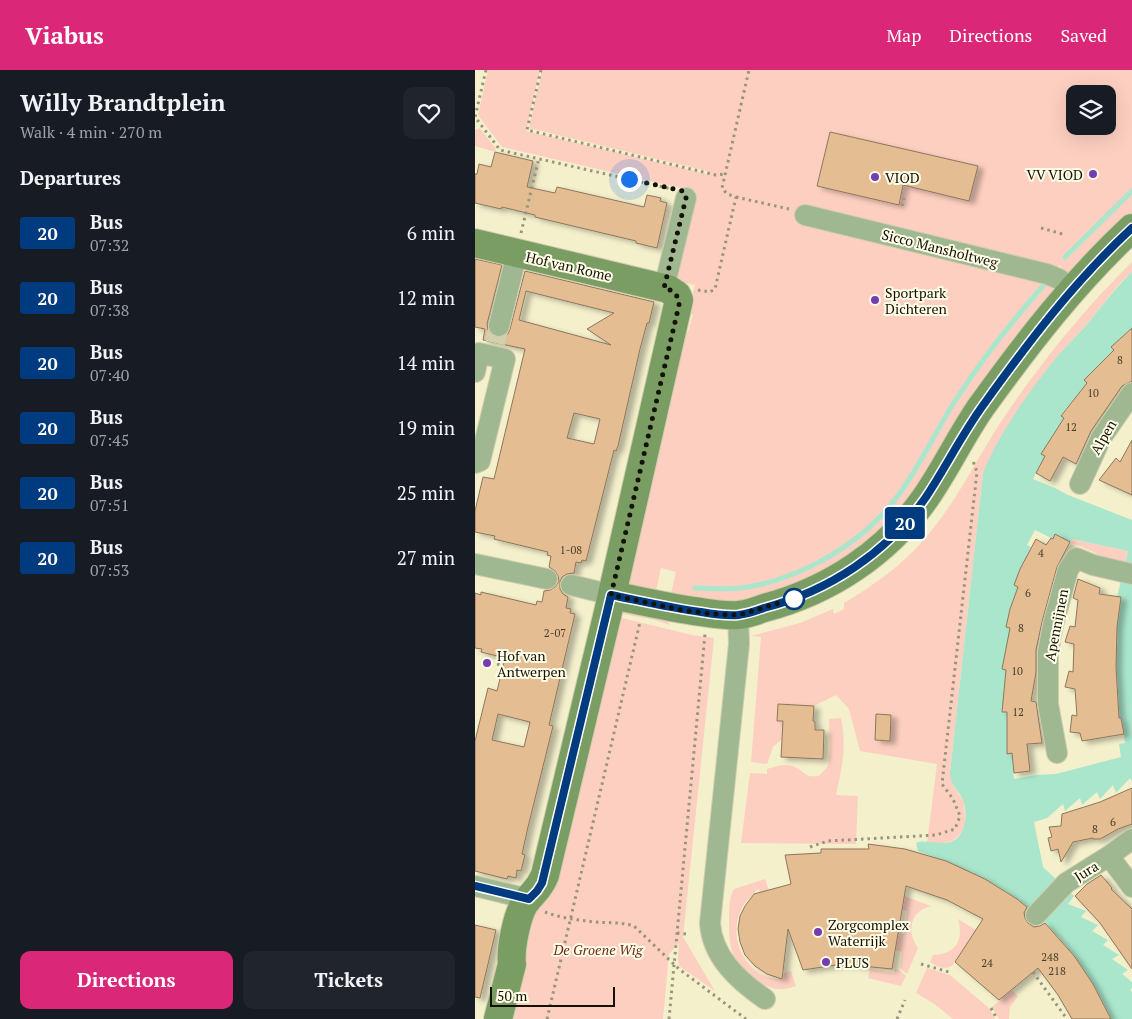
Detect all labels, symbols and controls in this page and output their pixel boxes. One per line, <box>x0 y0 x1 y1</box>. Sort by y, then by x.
text: Viabus <box>25 19 104 51</box>
text: Map <box>886 23 921 47</box>
text: Directions <box>949 23 1032 47</box>
text: Saved <box>1060 23 1107 47</box>
map controls <box>1066 85 1116 135</box>
button: layers <box>1066 85 1116 135</box>
text: Willy Brandtplein <box>20 86 225 118</box>
button: heart <box>403 87 455 139</box>
text: Walk · 4 min · 270 m <box>20 121 162 143</box>
text: Departures <box>20 165 121 190</box>
place label: VV VIOD <box>1026 165 1083 184</box>
your location <box>617 167 642 192</box>
place label: VIOD <box>885 168 920 187</box>
marker: VV VIOD <box>1087 168 1099 180</box>
marker: VIOD <box>869 171 881 183</box>
text: Bus <box>90 209 123 234</box>
text: 6 min <box>407 220 455 245</box>
text: 20 <box>37 221 58 245</box>
street label: Sicco Mansholtweg <box>880 224 1001 272</box>
text: 07:32 <box>90 234 129 256</box>
street label: Hof van Rome <box>524 247 614 285</box>
text: Bus <box>90 274 123 299</box>
place label: Sportpark Dichteren <box>885 283 948 318</box>
text: 12 min <box>397 285 455 310</box>
text: 20 <box>37 286 58 310</box>
marker: Sportpark Dichteren <box>869 294 881 306</box>
text: 07:38 <box>90 299 129 321</box>
text: Bus <box>90 339 123 364</box>
text: 14 min <box>397 350 455 375</box>
text: 20 <box>37 351 58 375</box>
house number: 8 <box>1117 353 1123 367</box>
text: 07:40 <box>90 364 129 386</box>
house number: 10 <box>1087 386 1099 400</box>
text: Bus <box>90 404 123 429</box>
text: 19 min <box>397 415 455 440</box>
text: 20 <box>37 416 58 440</box>
street label: Alpen <box>1086 416 1121 458</box>
house number: 12 <box>1065 420 1077 434</box>
text: 07:45 <box>90 429 129 451</box>
text: Bus <box>90 469 123 494</box>
text: 25 min <box>397 480 455 505</box>
text: 20 <box>37 481 58 505</box>
text: 07:51 <box>90 494 129 516</box>
line badge: 20 <box>883 507 927 539</box>
text: 20 <box>895 511 915 535</box>
text: Bus <box>90 534 123 559</box>
house number: 1-08 <box>560 543 582 557</box>
text: 27 min <box>397 545 455 570</box>
text: 20 <box>37 546 58 570</box>
house number: 4 <box>1038 546 1044 560</box>
text: 07:53 <box>90 559 129 581</box>
house number: 6 <box>1025 586 1031 600</box>
street label: Apennijnen <box>1040 587 1072 663</box>
unlabelled marker <box>783 588 805 610</box>
house number: 8 <box>1018 621 1024 635</box>
house number: 2-07 <box>544 626 566 640</box>
place label: Hof van Antwerpen <box>497 646 566 681</box>
marker: Hof van Antwerpen <box>481 657 493 669</box>
house number: 10 <box>1011 664 1023 678</box>
house number: 12 <box>1012 705 1024 719</box>
house number: 6 <box>1110 815 1116 829</box>
house number: 8 <box>1092 822 1098 836</box>
street label: Jura <box>1070 856 1102 886</box>
place label: Zorgcomplex Waterrijk <box>828 915 910 950</box>
marker: Zorgcomplex Waterrijk <box>812 926 824 938</box>
park label: De Groene Wig <box>552 940 644 959</box>
house number: 248 <box>1041 950 1059 964</box>
button: Directions <box>20 951 233 1009</box>
button: Tickets <box>243 951 455 1009</box>
place label: PLUS <box>836 953 869 972</box>
marker: PLUS <box>820 956 832 968</box>
house number: 24 <box>981 956 993 970</box>
house number: 218 <box>1048 964 1066 978</box>
scale bar <box>490 984 615 1007</box>
text: 50 m <box>497 986 527 1005</box>

